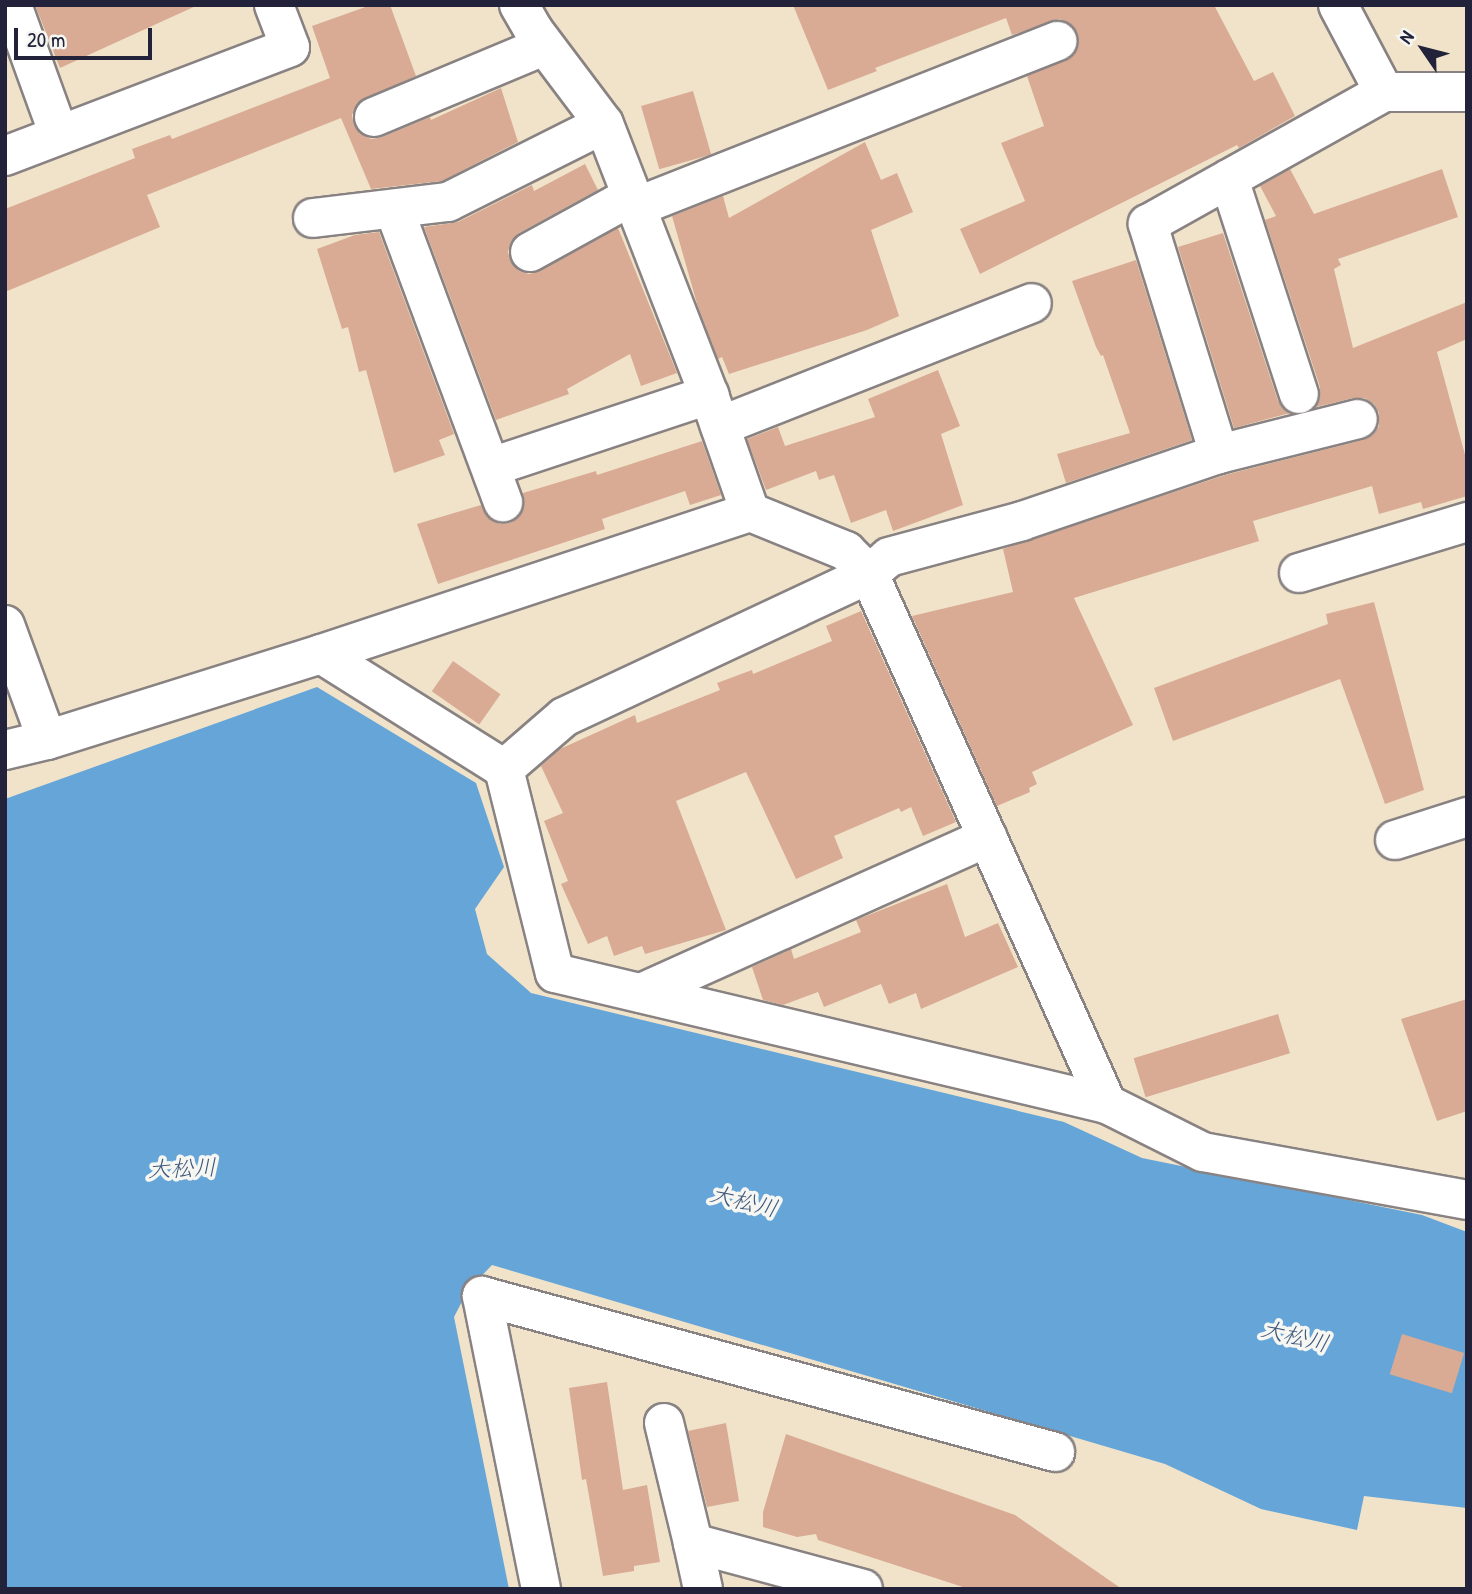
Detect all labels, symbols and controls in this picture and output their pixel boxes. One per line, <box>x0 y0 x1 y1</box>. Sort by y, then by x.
scale bar <box>18 14 156 58</box>
north arrow <box>1388 14 1458 84</box>
text: 20 m <box>27 25 65 54</box>
text: N <box>1392 25 1419 49</box>
water label: 大松川 <box>147 1153 217 1183</box>
water label: 大松川 <box>707 1179 781 1223</box>
water label: 大松川 <box>1258 1314 1332 1358</box>

